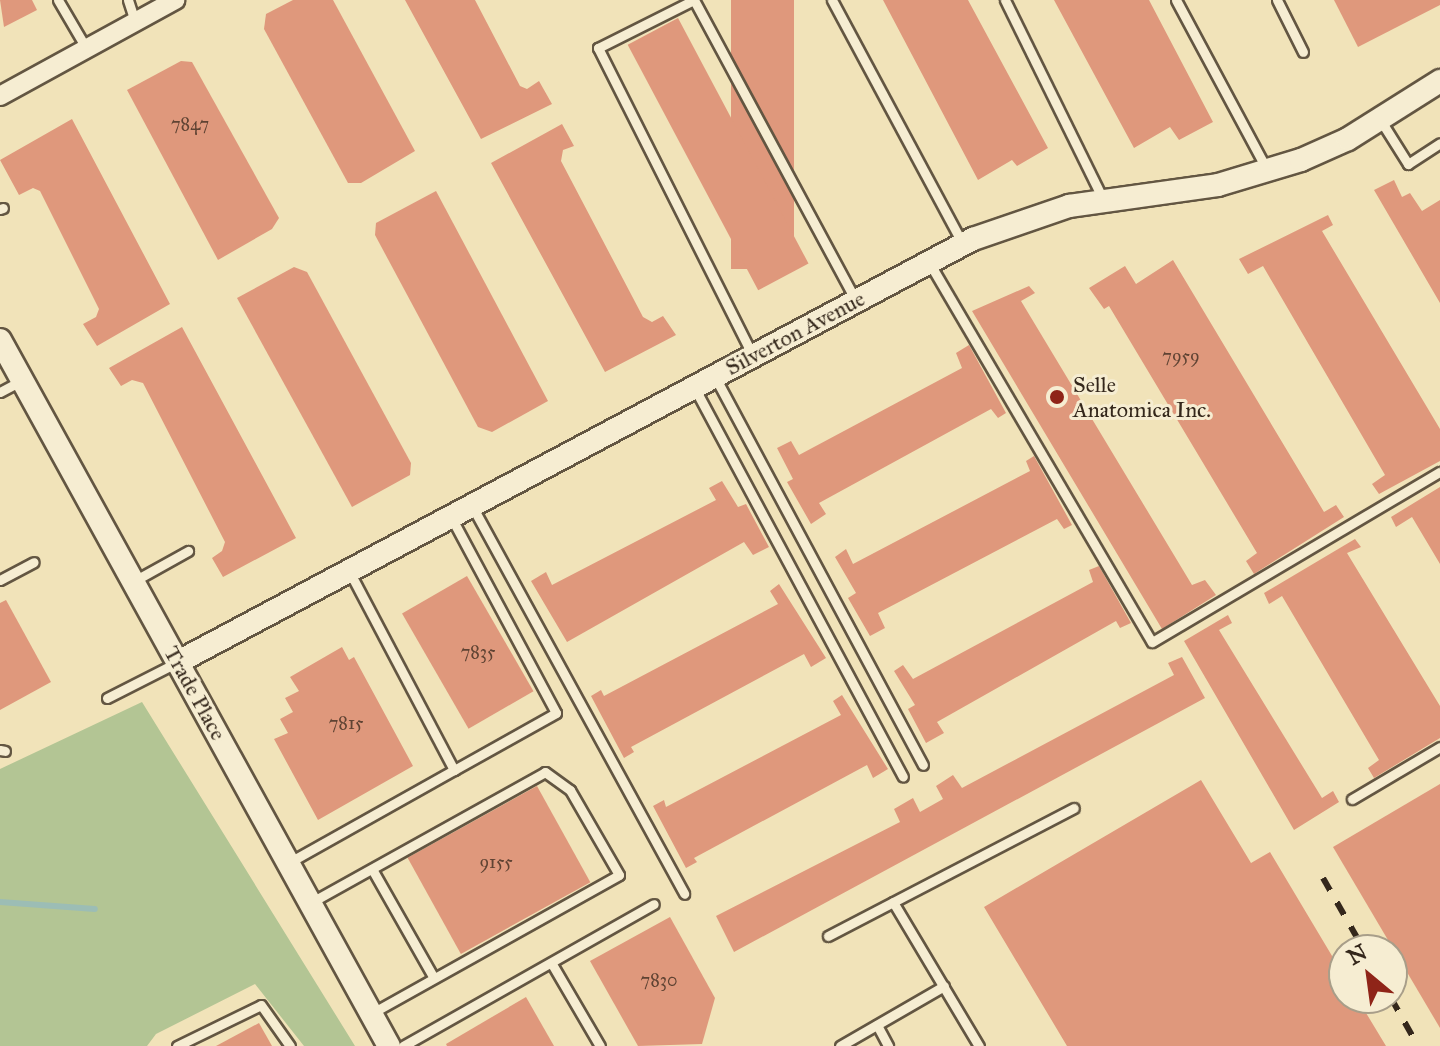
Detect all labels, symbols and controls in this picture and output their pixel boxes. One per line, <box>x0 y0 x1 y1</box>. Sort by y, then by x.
house number: 7847 <box>171 113 209 135</box>
street label: Silverton Avenue <box>721 285 869 381</box>
house number: 7959 <box>1162 345 1200 367</box>
place label: Selle Anatomica Inc. <box>1073 371 1211 422</box>
marker: Selle Anatomica Inc. <box>1048 388 1066 406</box>
street label: Trade Place <box>158 641 232 745</box>
house number: 7835 <box>461 641 495 663</box>
house number: 7815 <box>329 712 363 734</box>
house number: 9155 <box>479 851 513 873</box>
north arrow <box>1328 934 1408 1014</box>
text: N <box>1342 938 1372 971</box>
house number: 7830 <box>641 969 677 991</box>

